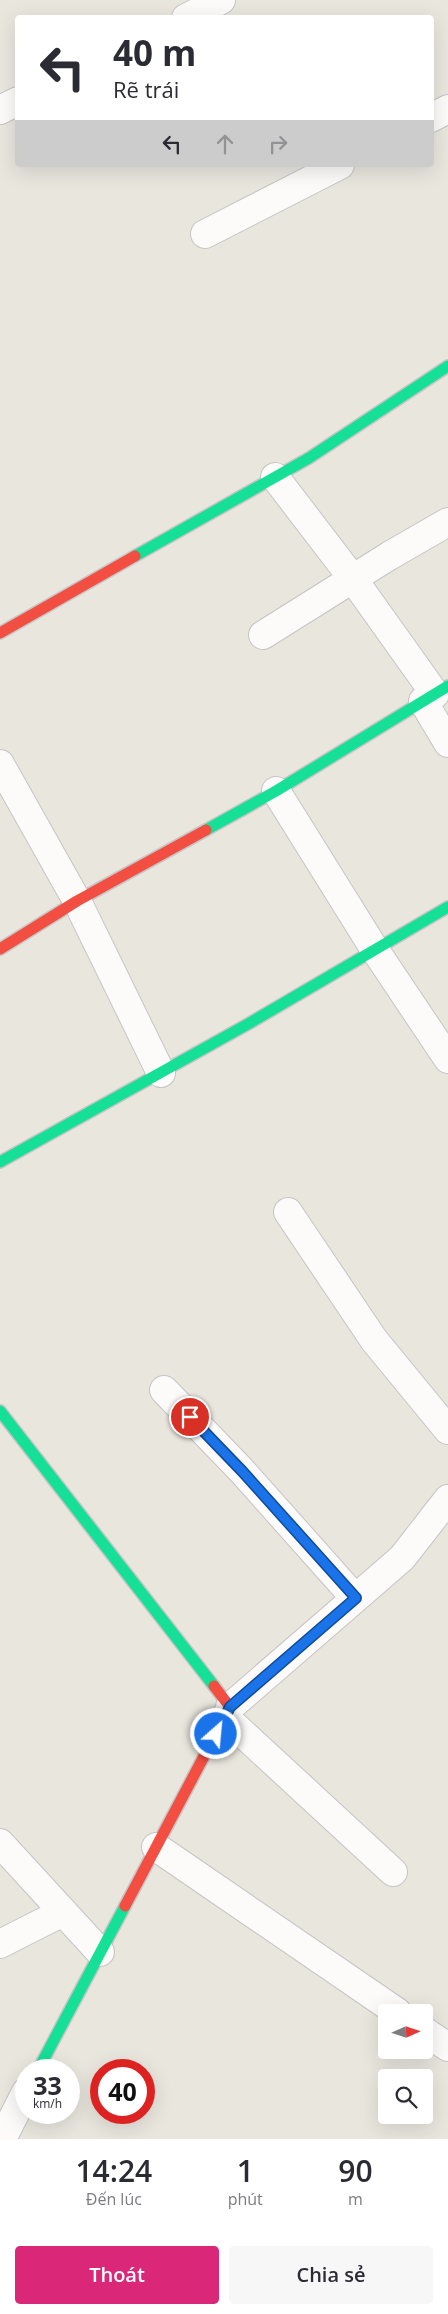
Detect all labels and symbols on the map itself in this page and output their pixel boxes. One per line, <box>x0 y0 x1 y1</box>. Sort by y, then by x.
pin <box>169 1396 211 1438</box>
position arrow <box>189 1707 241 1759</box>
north arrow <box>378 2004 432 2059</box>
speed limit sign: 40 <box>90 2059 155 2124</box>

